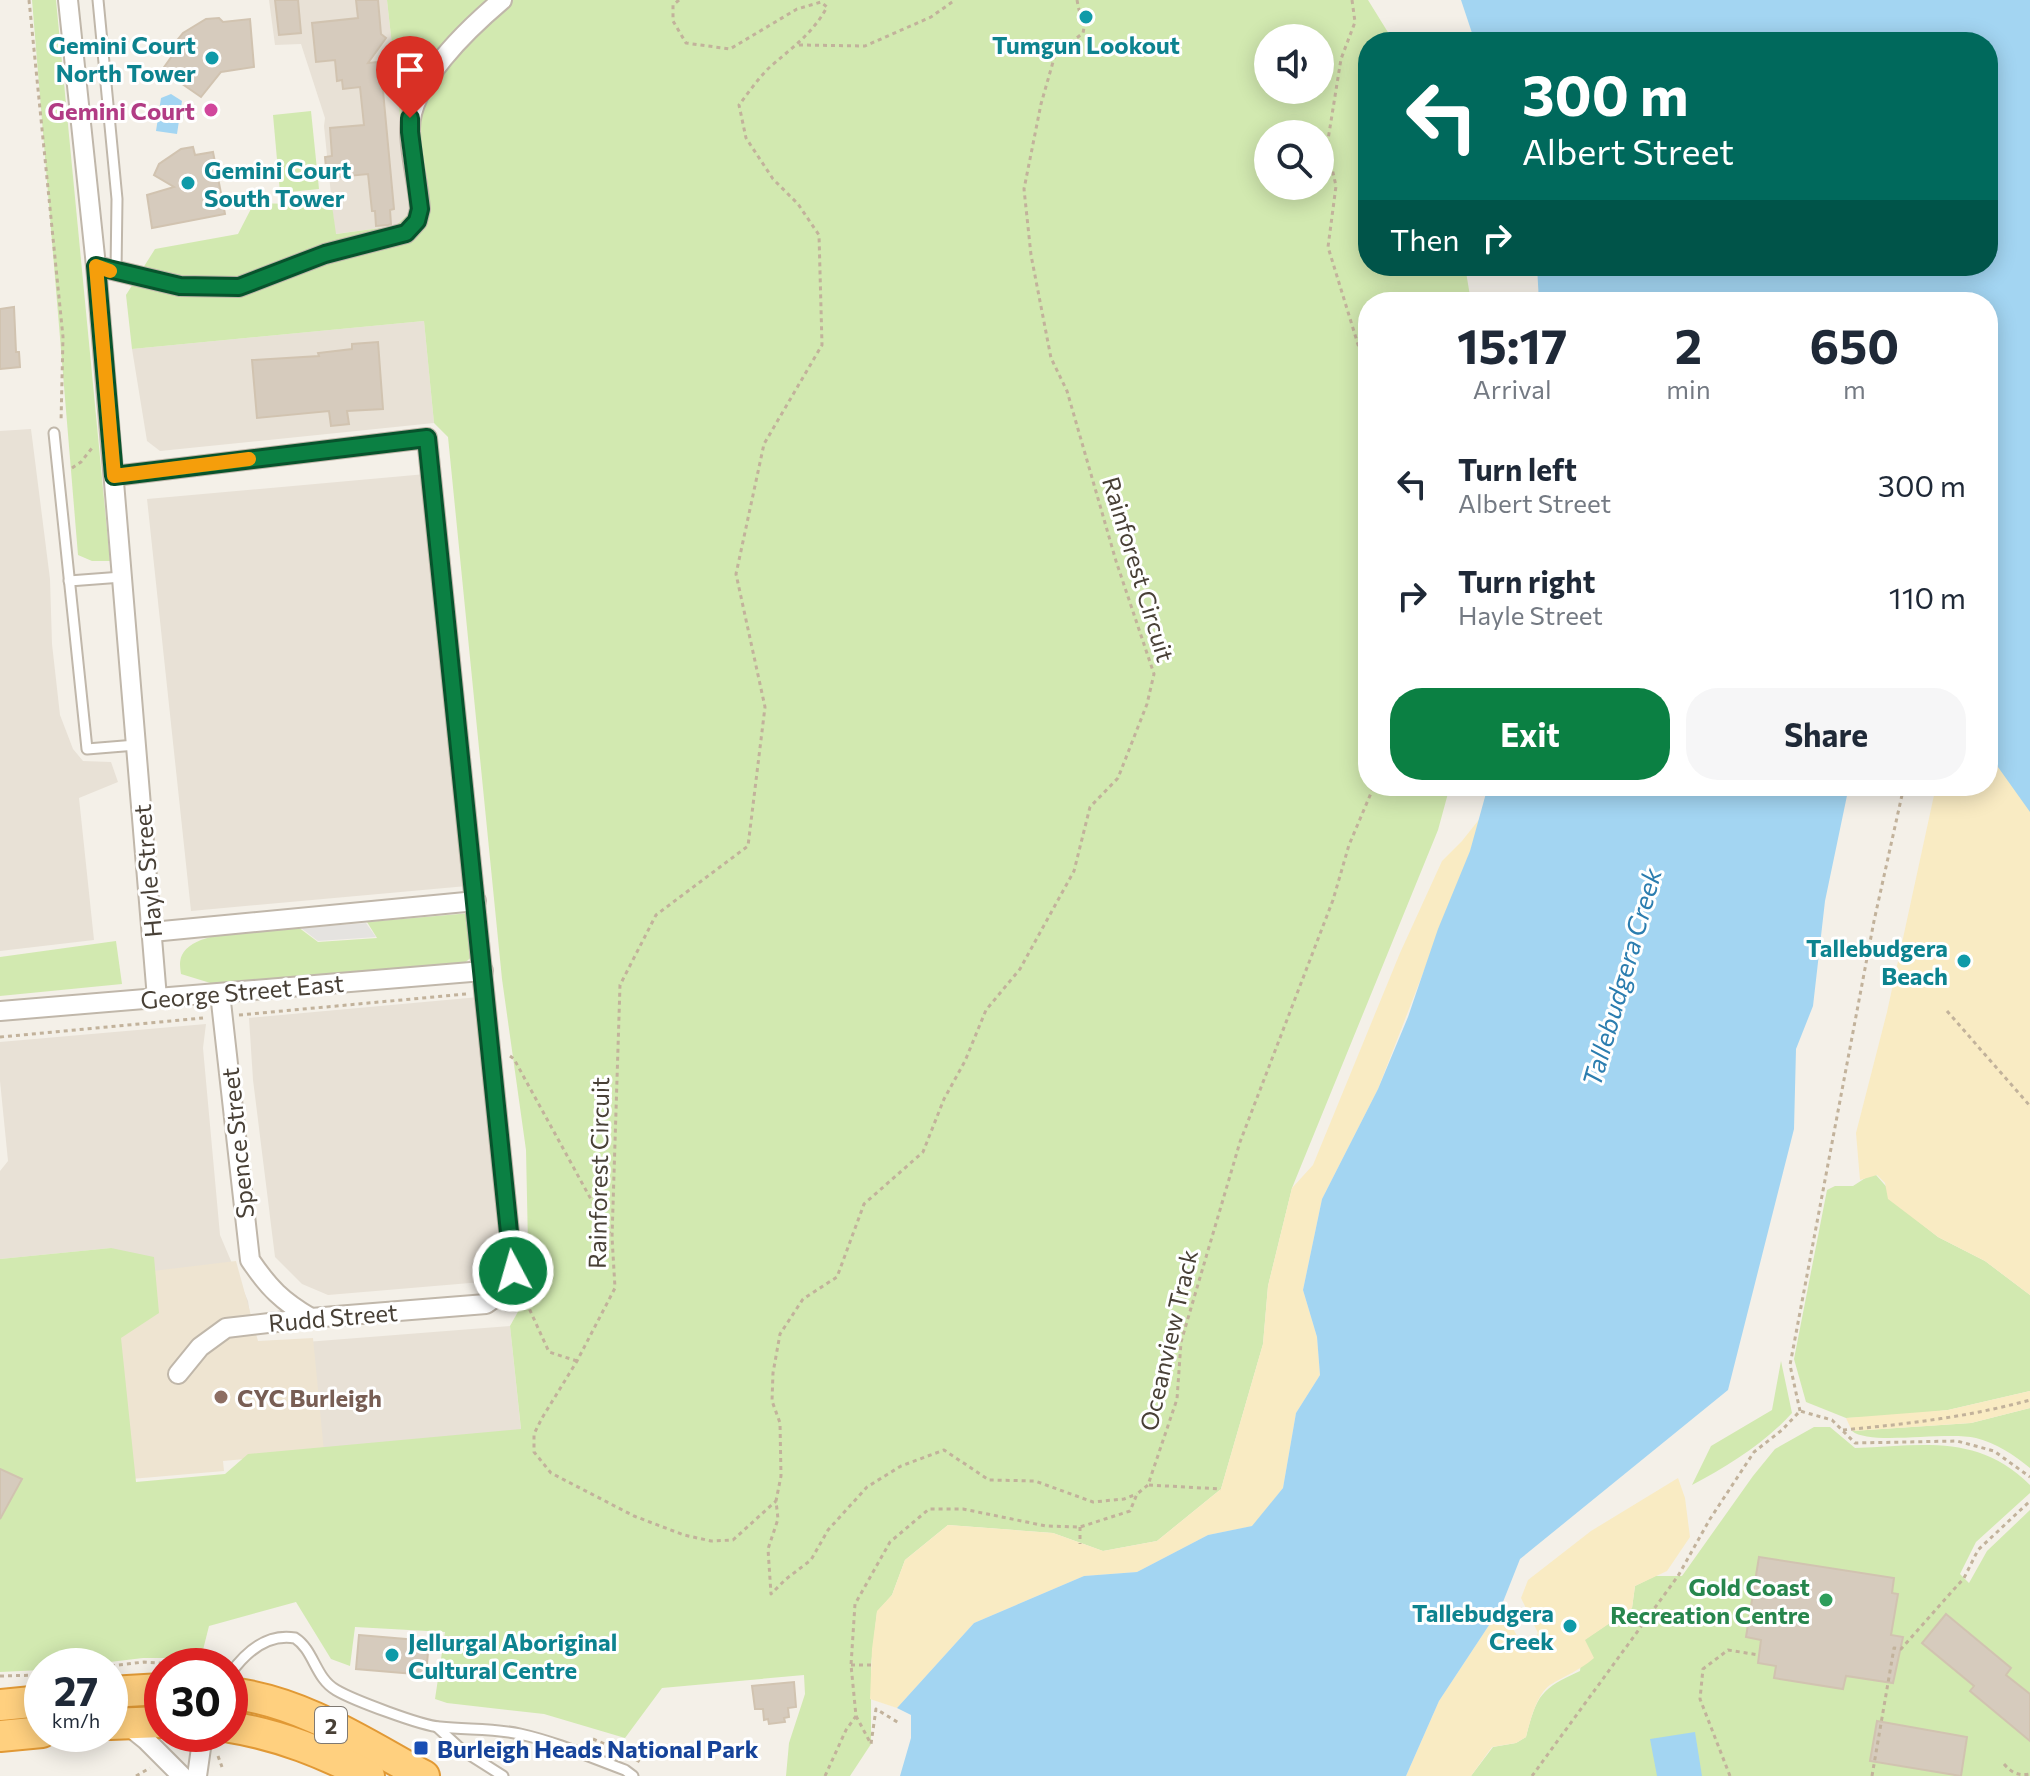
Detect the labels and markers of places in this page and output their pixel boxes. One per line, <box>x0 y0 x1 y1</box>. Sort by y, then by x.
marker: Tumgun Lookout <box>1077 8 1095 26</box>
place label: Gemini Court North Tower <box>49 30 196 87</box>
place label: Tumgun Lookout <box>992 30 1180 59</box>
pin <box>376 36 444 118</box>
marker: Gemini Court North Tower <box>203 49 221 67</box>
place label: Gemini Court <box>48 96 195 125</box>
marker: Gemini Court <box>202 101 220 119</box>
place label: Gemini Court South Tower <box>204 155 351 212</box>
marker: Gemini Court South Tower <box>179 174 197 192</box>
place label: Tallebudgera Beach <box>1806 933 1948 990</box>
marker: Tallebudgera Beach <box>1955 952 1973 970</box>
place label: CYC Burleigh <box>237 1383 382 1412</box>
marker: CYC Burleigh <box>212 1388 230 1406</box>
place label: Gold Coast Recreation Centre <box>1610 1572 1810 1629</box>
marker: Gold Coast Recreation Centre <box>1817 1591 1835 1609</box>
place label: Tallebudgera Creek <box>1412 1598 1554 1655</box>
marker: Tallebudgera Creek <box>1561 1617 1579 1635</box>
place label: Jellurgal Aboriginal Cultural Centre <box>408 1627 617 1684</box>
marker: Jellurgal Aboriginal Cultural Centre <box>383 1646 401 1664</box>
place label: Burleigh Heads National Park <box>437 1734 759 1763</box>
marker: Burleigh Heads National Park <box>412 1739 430 1757</box>

